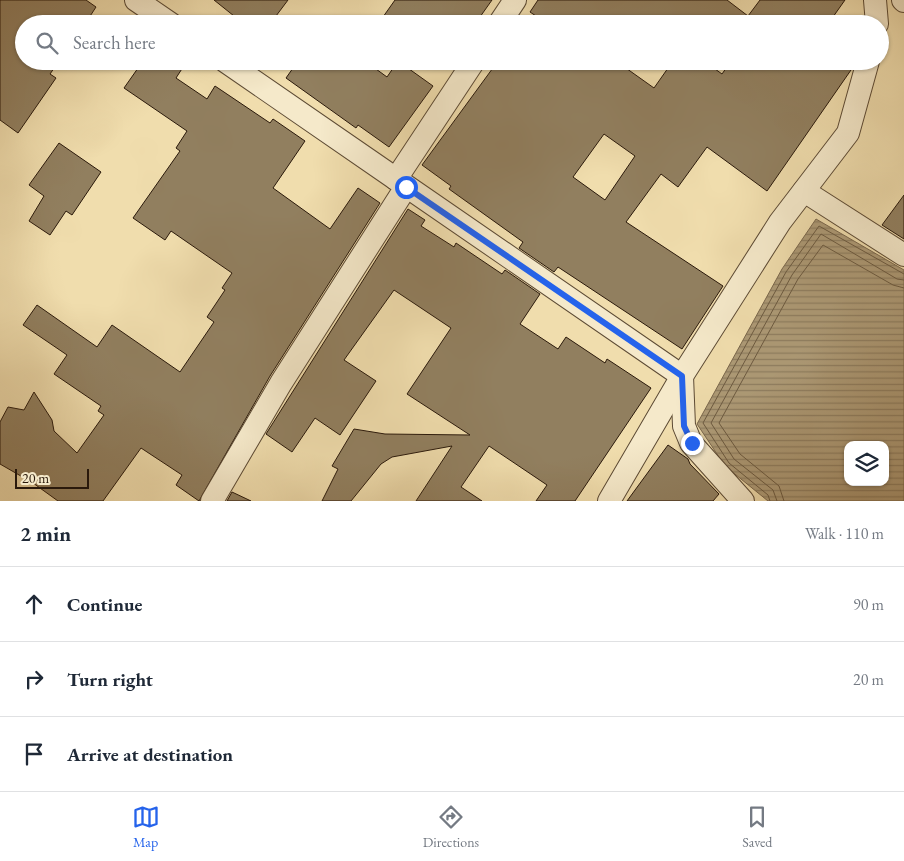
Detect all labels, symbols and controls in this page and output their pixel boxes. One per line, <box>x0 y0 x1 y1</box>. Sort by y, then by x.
search box <box>15 15 889 70</box>
icon: search <box>33 29 61 57</box>
text: Search here <box>73 30 155 55</box>
route start <box>395 176 418 199</box>
route end <box>681 432 704 455</box>
map controls <box>844 441 889 486</box>
button: layers <box>844 441 889 486</box>
scale bar <box>15 466 89 489</box>
text: 20 m <box>22 469 49 487</box>
text: 2 min <box>20 520 71 547</box>
text: Walk · 110 m <box>805 523 884 544</box>
icon: ahead <box>20 590 48 618</box>
text: Continue <box>67 592 142 617</box>
text: 90 m <box>853 594 884 615</box>
icon: right <box>20 665 48 693</box>
text: Turn right <box>67 667 153 692</box>
text: 20 m <box>853 669 884 690</box>
icon: arrive <box>20 740 48 768</box>
text: Arrive at destination <box>67 742 233 767</box>
tab: Map <box>132 803 160 851</box>
tab: Directions <box>423 803 479 851</box>
tab: Saved <box>742 803 772 851</box>

